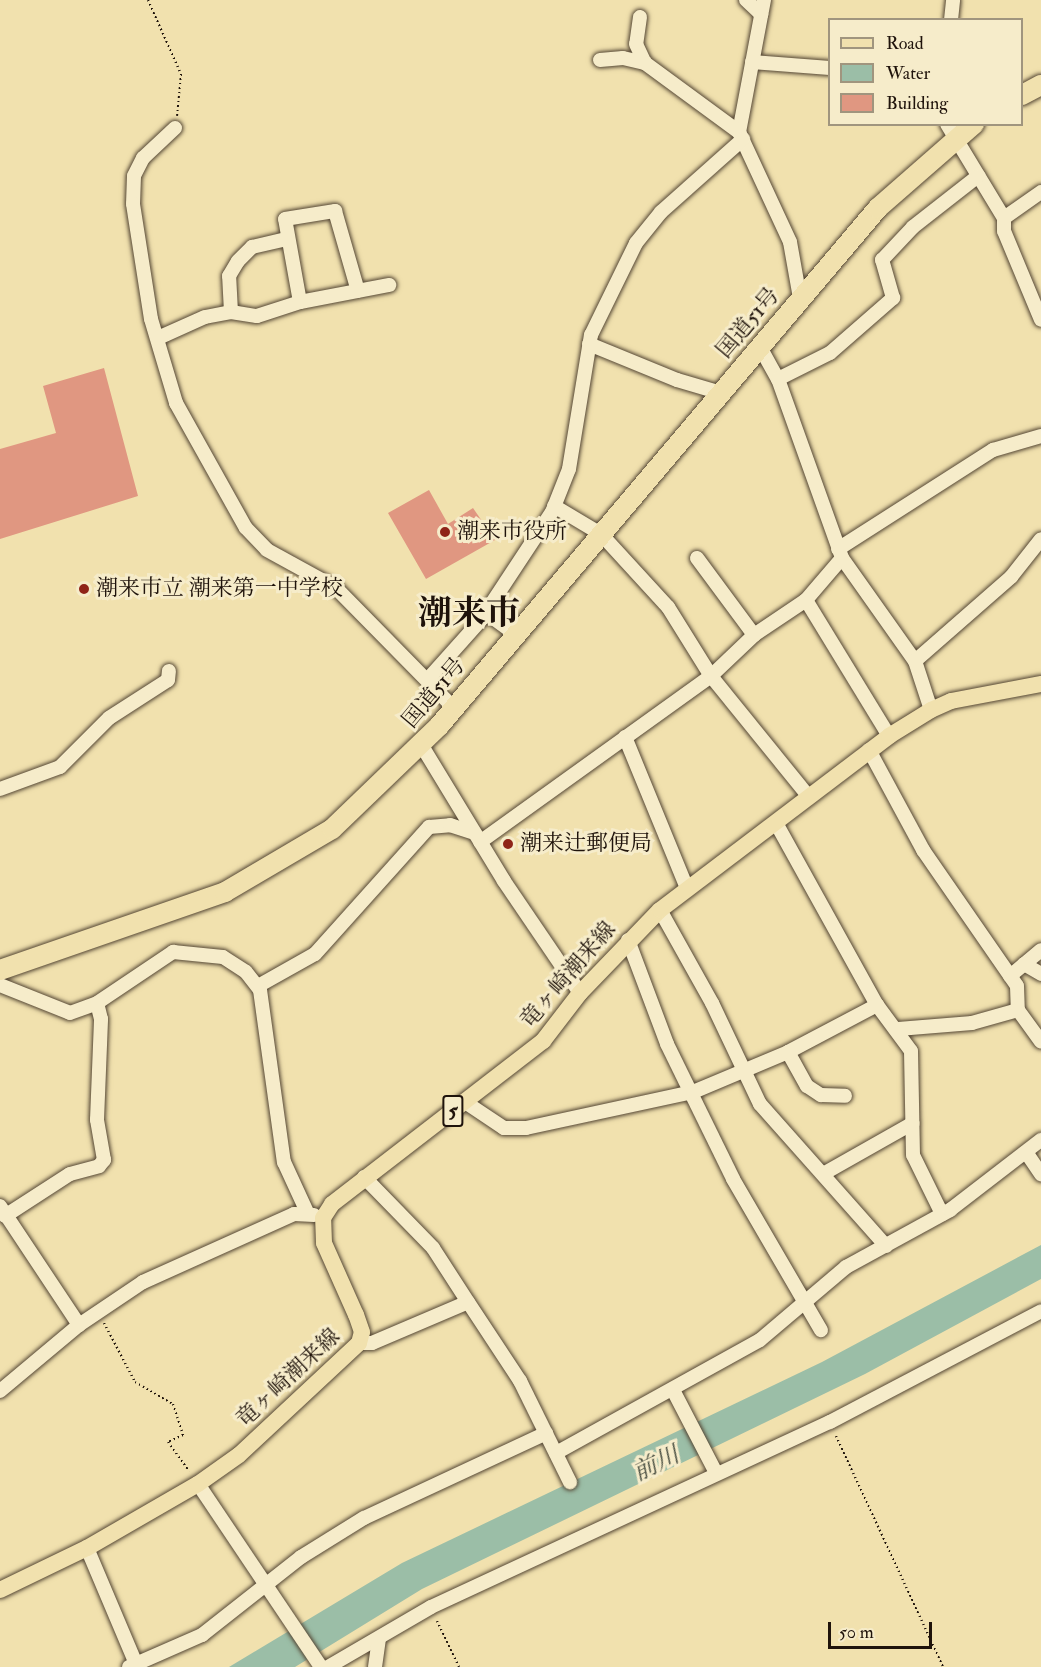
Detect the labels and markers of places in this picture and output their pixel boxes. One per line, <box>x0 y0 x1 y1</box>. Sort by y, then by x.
place label: 潮来市役所 <box>457 519 567 545</box>
marker: 潮来市役所 <box>438 525 452 539</box>
place label: 潮来市立 潮来第一中学校 <box>96 576 343 602</box>
marker: 潮来市立 潮来第一中学校 <box>77 582 91 596</box>
place label: 潮来辻郵便局 <box>520 831 652 857</box>
marker: 潮来辻郵便局 <box>501 837 515 851</box>

